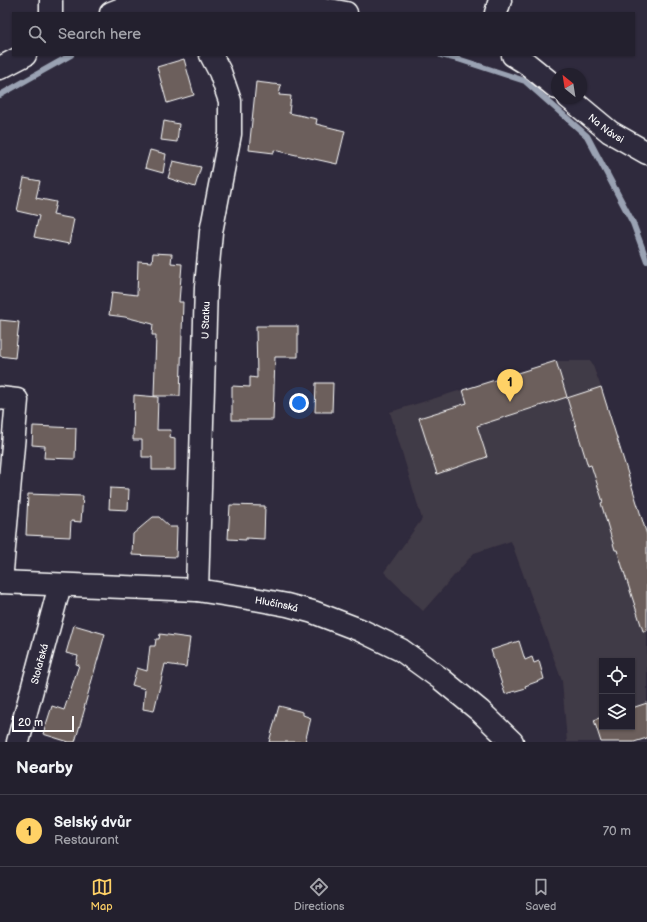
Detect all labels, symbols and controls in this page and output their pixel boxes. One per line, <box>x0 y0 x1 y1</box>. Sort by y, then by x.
search box <box>12 12 635 56</box>
icon: search <box>26 23 48 45</box>
text: Search here <box>58 25 141 44</box>
north arrow <box>551 68 587 104</box>
street label: Na Návsi <box>586 112 626 146</box>
street label: U Statku <box>199 301 213 339</box>
pin: 1 <box>497 369 523 402</box>
your location <box>289 393 309 413</box>
street label: Hlučínská <box>254 594 300 615</box>
street label: Stolařská <box>29 642 51 685</box>
map controls <box>599 658 635 730</box>
button: locate <box>599 658 635 694</box>
button: layers <box>599 694 635 730</box>
scale bar <box>12 714 74 733</box>
text: 20 m <box>18 716 43 729</box>
text: Nearby <box>16 758 73 778</box>
text: Selský dvůr <box>54 813 131 832</box>
text: 1 <box>26 823 32 839</box>
text: 70 m <box>603 823 631 839</box>
text: Restaurant <box>54 832 119 848</box>
tab: Map <box>91 876 113 913</box>
tab: Directions <box>294 876 344 913</box>
tab: Saved <box>526 876 556 913</box>

